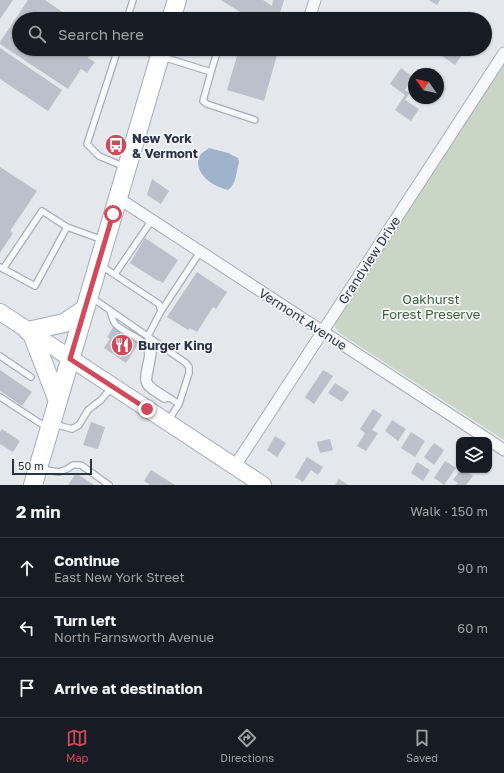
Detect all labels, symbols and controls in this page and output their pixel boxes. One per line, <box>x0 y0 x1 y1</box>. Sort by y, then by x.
search box <box>12 12 492 56</box>
icon: search <box>26 23 48 45</box>
text: Search here <box>58 25 144 43</box>
north arrow <box>408 68 444 104</box>
place label: New York & Vermont <box>132 130 198 161</box>
bus stop icon: New York & Vermont <box>103 132 129 158</box>
route start <box>104 205 122 223</box>
street label: Grandview Drive <box>335 213 403 307</box>
street label: Vermont Avenue <box>256 284 350 354</box>
park label: Oakhurst Forest Preserve <box>382 291 480 322</box>
restaurant icon: Burger King <box>109 332 135 358</box>
place label: Burger King <box>138 337 213 353</box>
route end <box>138 400 156 418</box>
map controls <box>456 437 492 473</box>
button: layers <box>456 437 492 473</box>
scale bar <box>12 457 92 476</box>
text: 50 m <box>18 459 44 472</box>
text: 2 min <box>16 501 60 522</box>
text: Walk · 150 m <box>410 503 488 519</box>
text: Continue <box>54 551 120 569</box>
icon: ahead <box>16 557 38 579</box>
text: 90 m <box>457 560 488 576</box>
text: East New York Street <box>54 569 185 585</box>
text: Turn left <box>54 611 116 629</box>
icon: left <box>16 617 38 639</box>
text: 60 m <box>457 620 488 636</box>
text: North Farnsworth Avenue <box>54 629 214 645</box>
icon: arrive <box>16 677 38 699</box>
text: Arrive at destination <box>54 679 203 697</box>
tab: Map <box>66 727 88 764</box>
tab: Directions <box>220 727 274 764</box>
tab: Saved <box>406 727 438 764</box>

